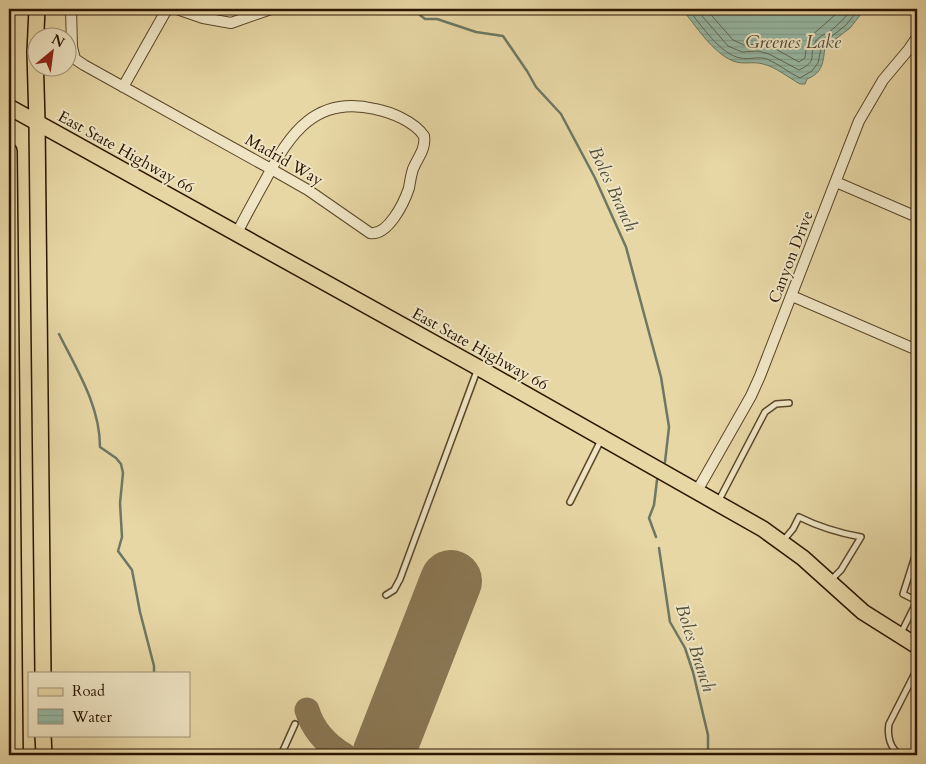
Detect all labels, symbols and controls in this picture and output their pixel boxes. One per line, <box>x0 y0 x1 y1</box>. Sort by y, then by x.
north arrow <box>28 28 78 78</box>
text: N <box>48 30 68 52</box>
water label: Greenes Lake <box>745 30 842 55</box>
street label: East State Highway 66 <box>54 105 198 199</box>
street label: Madrid Way <box>241 129 328 191</box>
water label: Boles Branch <box>582 143 644 236</box>
street label: Canyon Drive <box>763 208 819 306</box>
street label: East State Highway 66 <box>408 302 552 396</box>
water label: Boles Branch <box>669 601 721 695</box>
legend <box>28 672 190 736</box>
text: Road <box>72 681 105 701</box>
text: Water <box>71 707 113 727</box>

